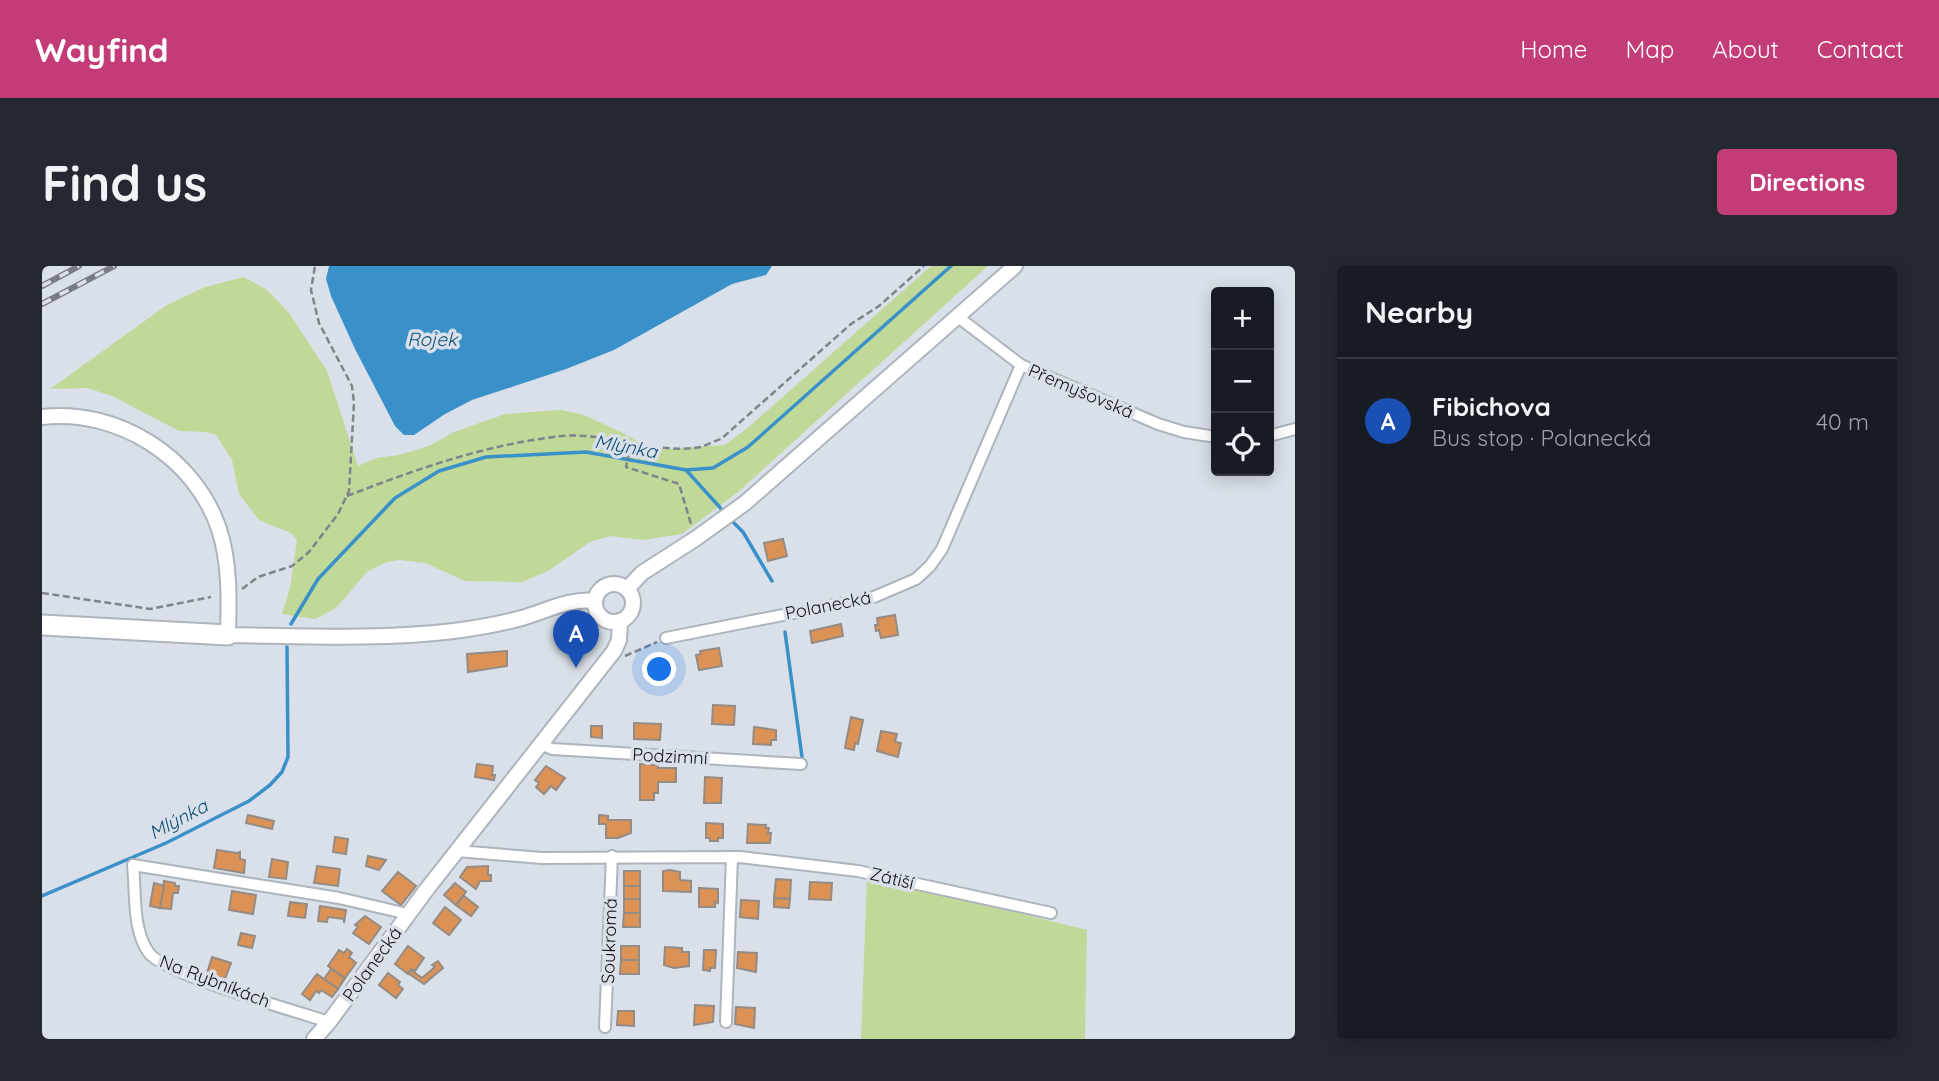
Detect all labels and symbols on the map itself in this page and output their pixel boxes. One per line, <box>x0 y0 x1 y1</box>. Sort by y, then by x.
water label: Rojek <box>407 327 459 351</box>
street label: Přemyšovská <box>1025 359 1137 423</box>
water label: Mlýnka <box>593 429 661 464</box>
street label: Polanecká <box>783 585 873 625</box>
pin: A <box>553 610 599 668</box>
your location <box>642 652 676 686</box>
street label: Podzimní <box>632 743 708 769</box>
water label: Mlýnka <box>144 793 213 844</box>
street label: Zátiší <box>868 862 917 894</box>
street label: Soukromá <box>596 898 622 984</box>
street label: Polanecká <box>337 922 407 1006</box>
street label: Na Rybníkách <box>157 949 273 1013</box>

